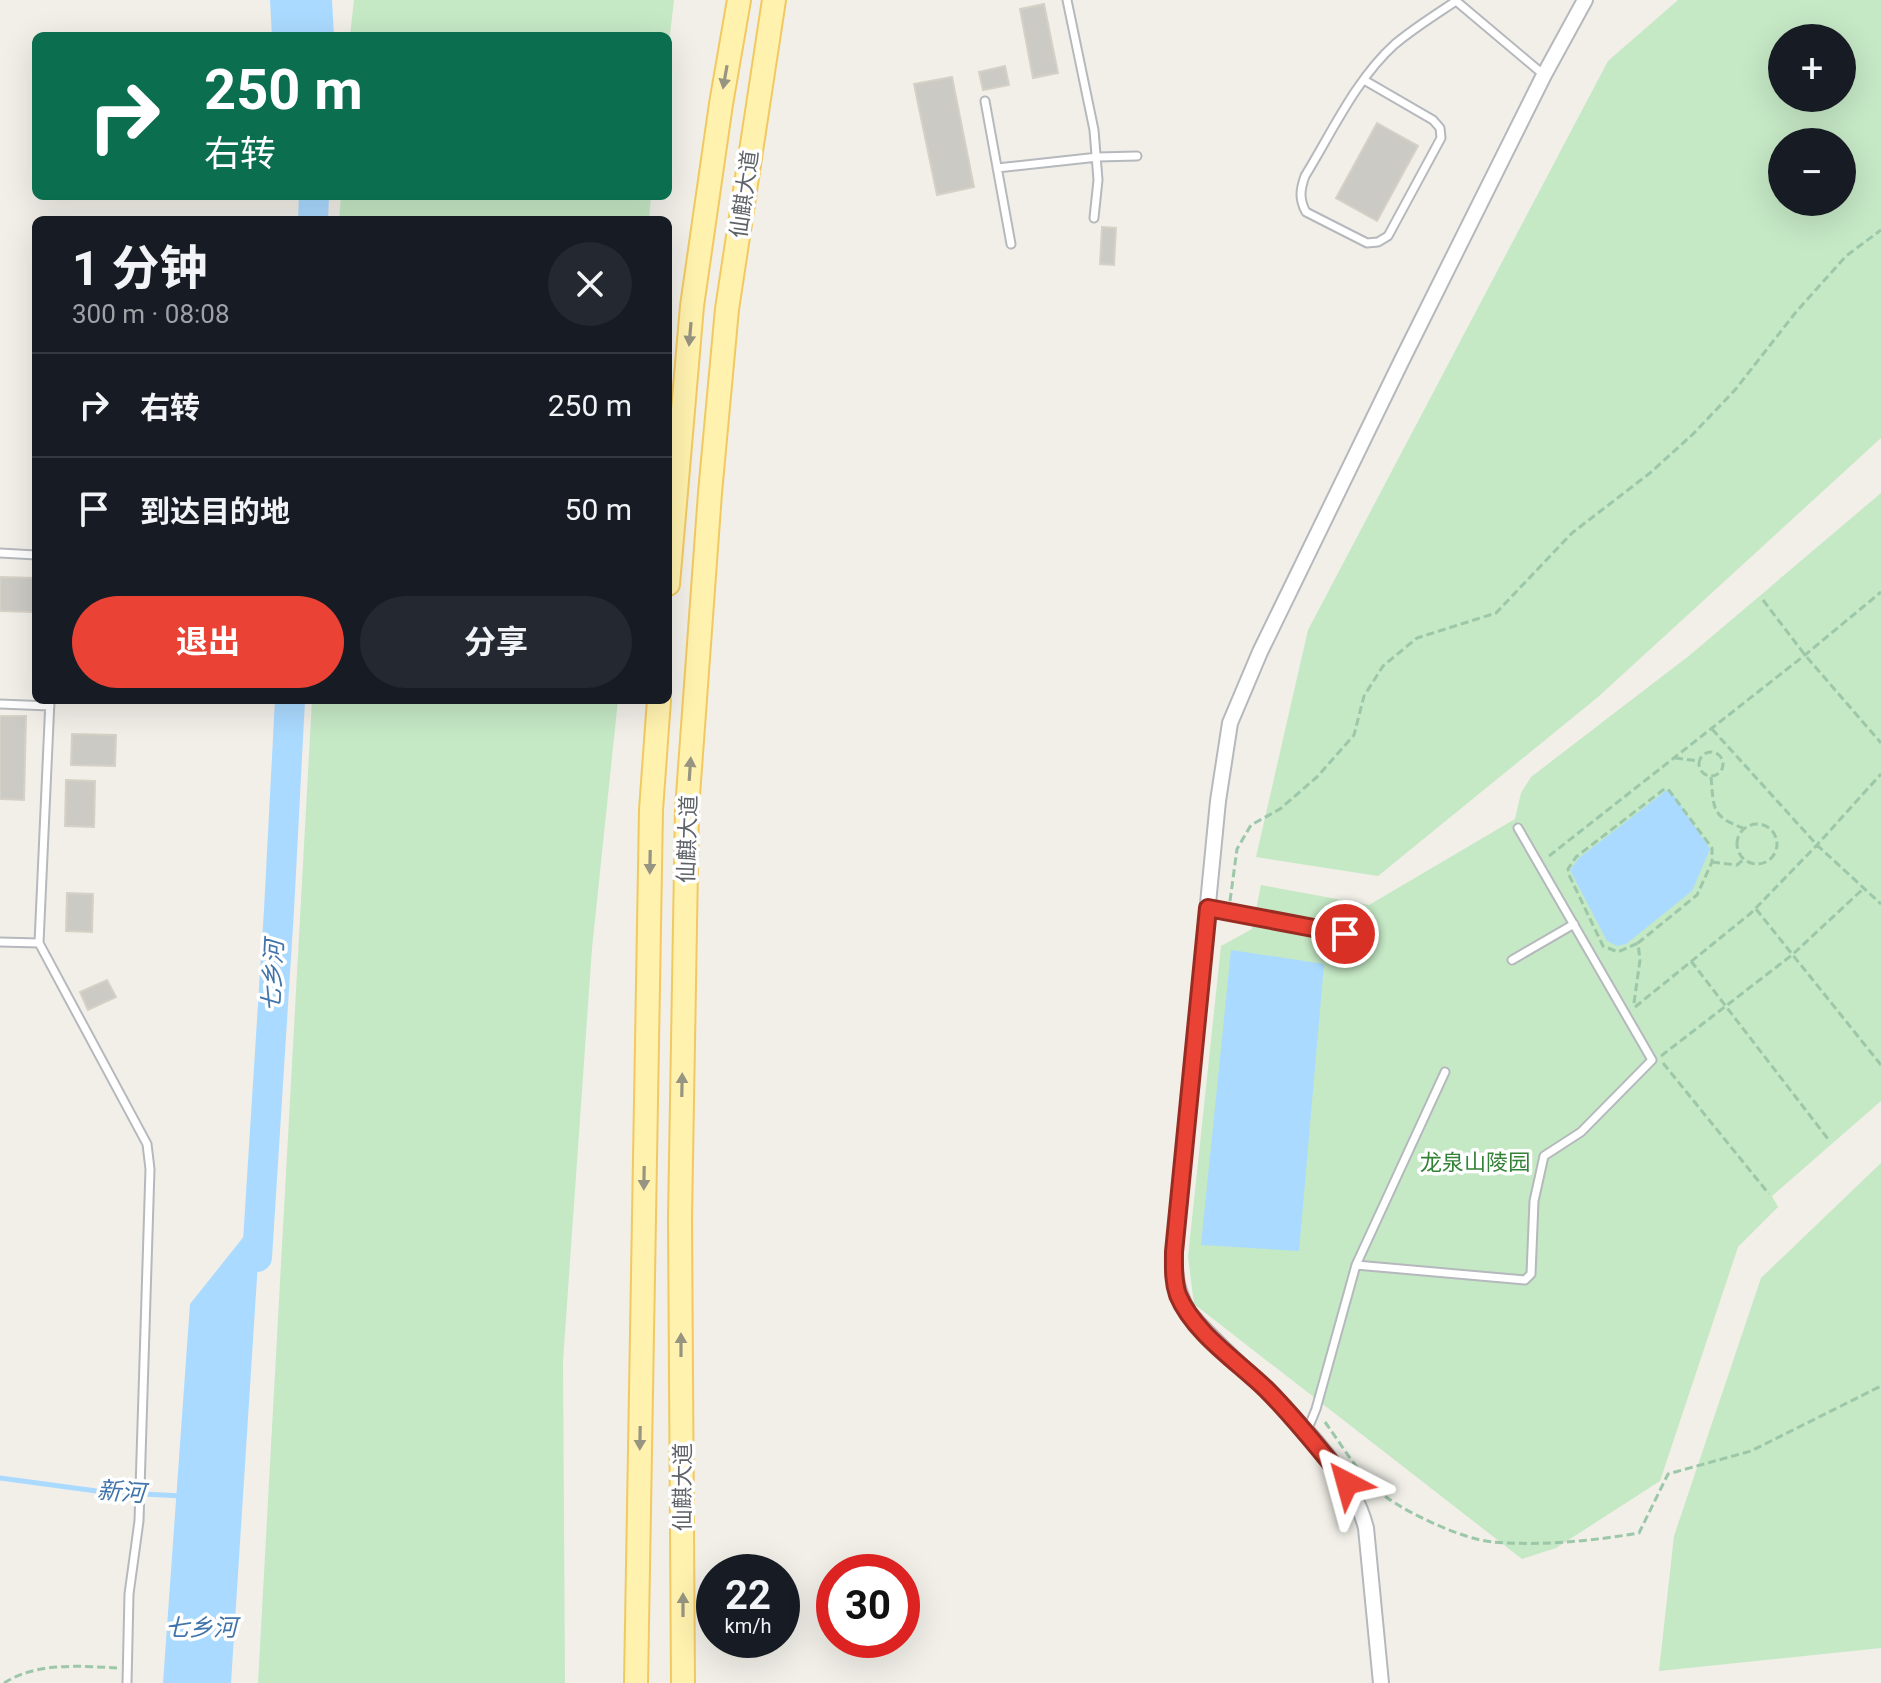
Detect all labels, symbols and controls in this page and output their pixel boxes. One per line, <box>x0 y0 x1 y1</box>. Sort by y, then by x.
map controls <box>1768 24 1856 216</box>
button: + <box>1768 24 1856 112</box>
text: 250 m <box>204 57 363 123</box>
icon: right <box>72 64 176 168</box>
one-way arrow <box>719 65 731 90</box>
button: − <box>1768 128 1856 216</box>
text: 右转 <box>204 133 276 175</box>
street label: 仙麒大道 <box>726 149 763 239</box>
text: 1 分钟 <box>72 240 207 297</box>
button: close <box>548 242 632 326</box>
text: 300 m · 08:08 <box>72 299 230 329</box>
one-way arrow <box>683 322 696 347</box>
icon: right <box>72 383 116 427</box>
text: 250 m <box>548 388 632 423</box>
text: 右转 <box>140 390 200 425</box>
icon: arrive <box>72 487 116 531</box>
text: 50 m <box>565 492 632 527</box>
text: 到达目的地 <box>140 494 290 529</box>
button: 退出 <box>72 596 344 688</box>
button: 分享 <box>360 596 632 688</box>
one-way arrow <box>684 756 697 781</box>
street label: 仙麒大道 <box>673 795 702 883</box>
one-way arrow <box>644 850 657 875</box>
pin <box>1311 900 1379 968</box>
icon: arrive <box>1323 912 1367 956</box>
water label: 七乡河 <box>257 935 289 1013</box>
one-way arrow <box>676 1072 688 1097</box>
park label: 龙泉山陵园 <box>1420 1150 1530 1175</box>
one-way arrow <box>638 1166 650 1191</box>
one-way arrow <box>675 1332 687 1357</box>
one-way arrow <box>633 1426 646 1451</box>
position arrow <box>1305 1441 1389 1525</box>
street label: 仙麒大道 <box>670 1443 695 1531</box>
water label: 新河 <box>96 1476 150 1508</box>
speed limit sign: 30 <box>816 1554 920 1658</box>
text: 22 <box>725 1572 771 1619</box>
one-way arrow <box>677 1592 689 1617</box>
water label: 七乡河 <box>165 1614 241 1642</box>
text: km/h <box>725 1614 771 1638</box>

